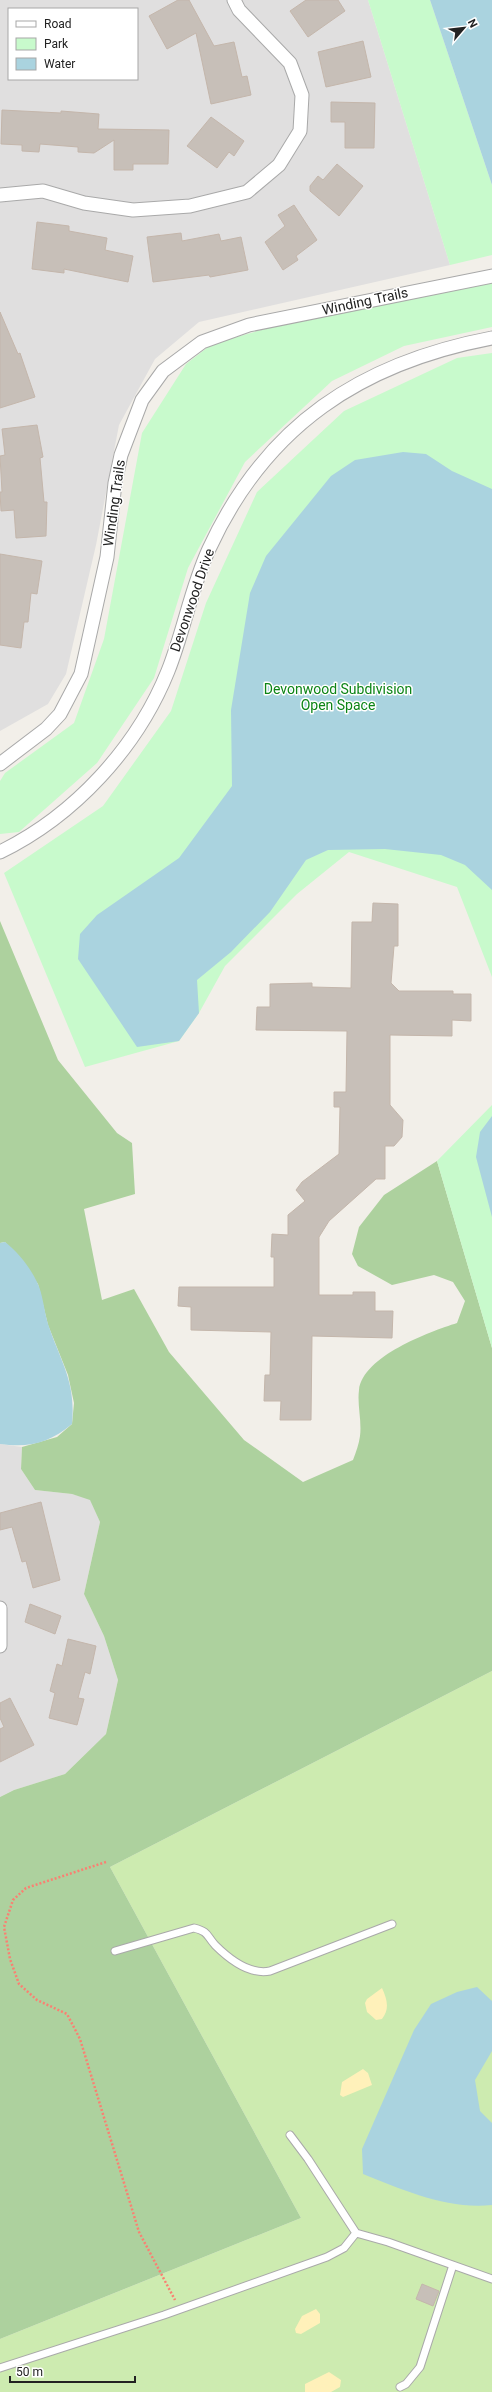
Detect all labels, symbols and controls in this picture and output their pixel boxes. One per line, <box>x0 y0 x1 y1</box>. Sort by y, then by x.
legend <box>8 8 138 80</box>
north arrow <box>444 8 484 48</box>
text: Road <box>44 17 72 31</box>
text: N <box>465 17 480 30</box>
text: Park <box>44 37 69 51</box>
text: Water <box>44 57 75 71</box>
street label: Winding Trails <box>320 284 410 318</box>
street label: Winding Trails <box>100 459 128 547</box>
street label: Devonwood Drive <box>167 546 217 654</box>
park label: Devonwood Subdivision Open Space <box>264 681 412 713</box>
scale bar <box>10 2358 135 2384</box>
text: 50 m <box>16 2365 43 2379</box>

